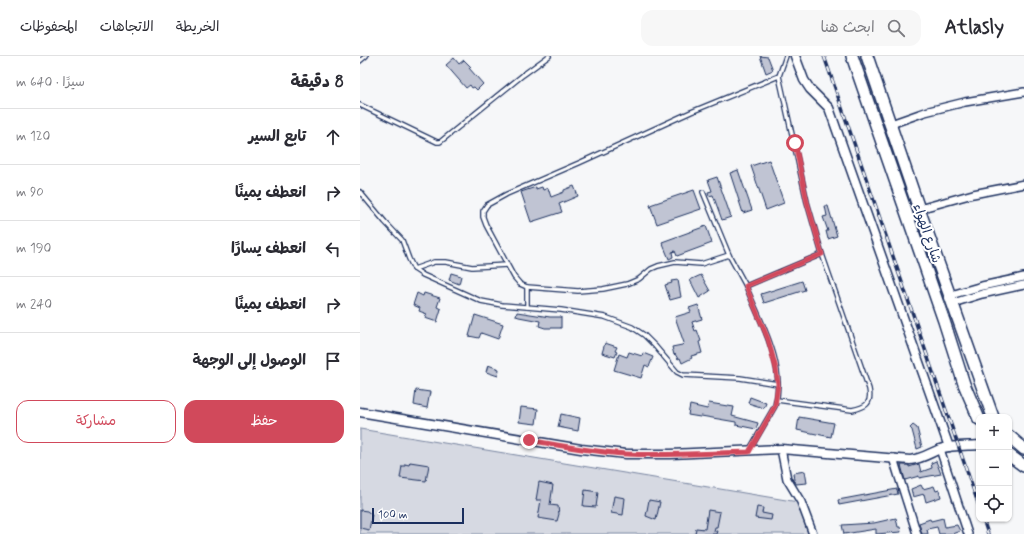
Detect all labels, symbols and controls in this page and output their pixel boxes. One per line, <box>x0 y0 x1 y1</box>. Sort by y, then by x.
search box <box>641 10 921 46</box>
text: Atlasly <box>945 15 1004 40</box>
icon: search <box>885 17 907 39</box>
text: المحفوظات <box>20 18 78 36</box>
text: الاتجاهات <box>100 18 154 36</box>
text: الخريطة <box>176 18 219 36</box>
text: ابحث هنا <box>820 18 875 38</box>
text: 8 دقيقة <box>291 71 344 93</box>
text: سيرًا · 640 m <box>16 74 85 91</box>
icon: ahead <box>322 126 344 148</box>
text: تابع السير <box>248 127 306 147</box>
text: 120 m <box>16 128 50 145</box>
route start <box>786 134 804 152</box>
icon: right <box>322 182 344 204</box>
text: انعطف يمينًا <box>235 183 306 203</box>
text: 90 m <box>16 184 44 201</box>
street label: شارع الهواء <box>908 202 945 265</box>
icon: left <box>322 238 344 260</box>
text: انعطف يسارًا <box>231 239 306 259</box>
text: 190 m <box>16 240 51 257</box>
icon: right <box>322 294 344 316</box>
text: انعطف يمينًا <box>235 295 306 315</box>
text: 240 m <box>16 296 52 313</box>
icon: arrive <box>322 350 344 372</box>
text: الوصول إلى الوجهة <box>192 351 306 371</box>
button: مشاركة <box>16 400 176 443</box>
button: حفظ <box>184 400 344 443</box>
map controls <box>976 414 1012 522</box>
button: + <box>976 414 1012 450</box>
route end <box>520 431 538 449</box>
button: − <box>976 450 1012 486</box>
button: locate <box>976 486 1012 522</box>
scale bar <box>372 506 464 525</box>
text: 100 m <box>378 508 408 522</box>

